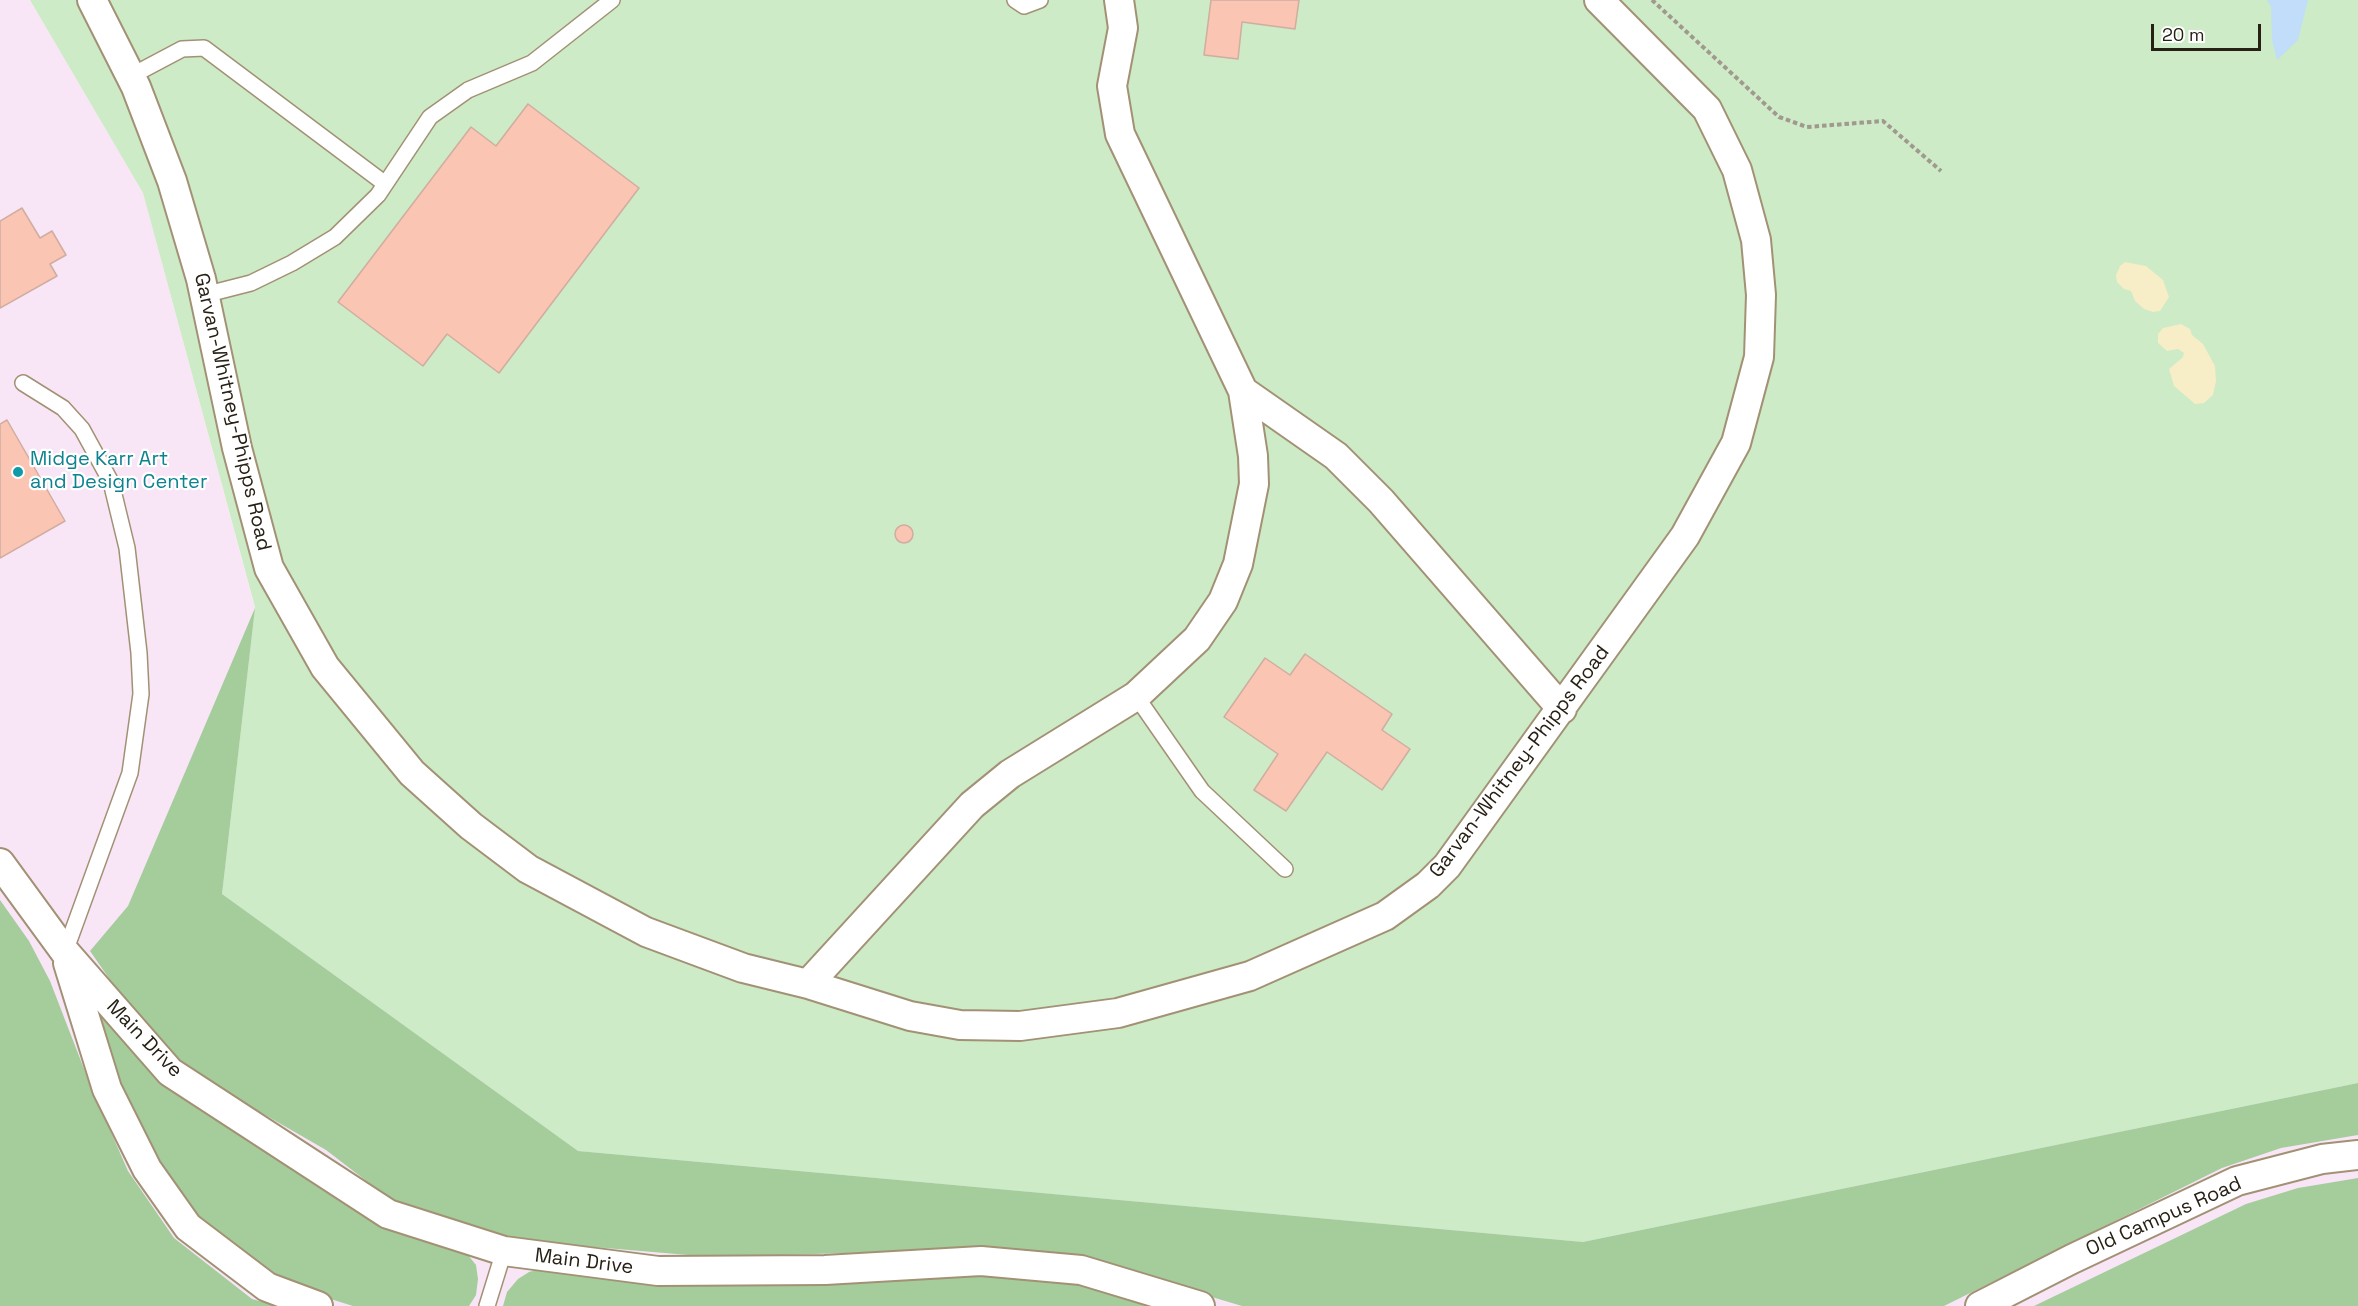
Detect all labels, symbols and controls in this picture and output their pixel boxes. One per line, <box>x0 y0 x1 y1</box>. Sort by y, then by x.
scale bar <box>2154 12 2264 50</box>
text: 20 m <box>2162 23 2205 46</box>
street label: Garvan-Whitney-Phipps Road <box>188 271 276 553</box>
place label: Midge Karr Art and Design Center <box>30 448 207 495</box>
marker: Midge Karr Art and Design Center <box>11 465 25 479</box>
street label: Garvan-Whitney-Phipps Road <box>1425 641 1615 883</box>
street label: Main Drive <box>101 995 187 1083</box>
street label: Old Campus Road <box>2083 1172 2245 1262</box>
street label: Main Drive <box>533 1244 635 1280</box>

